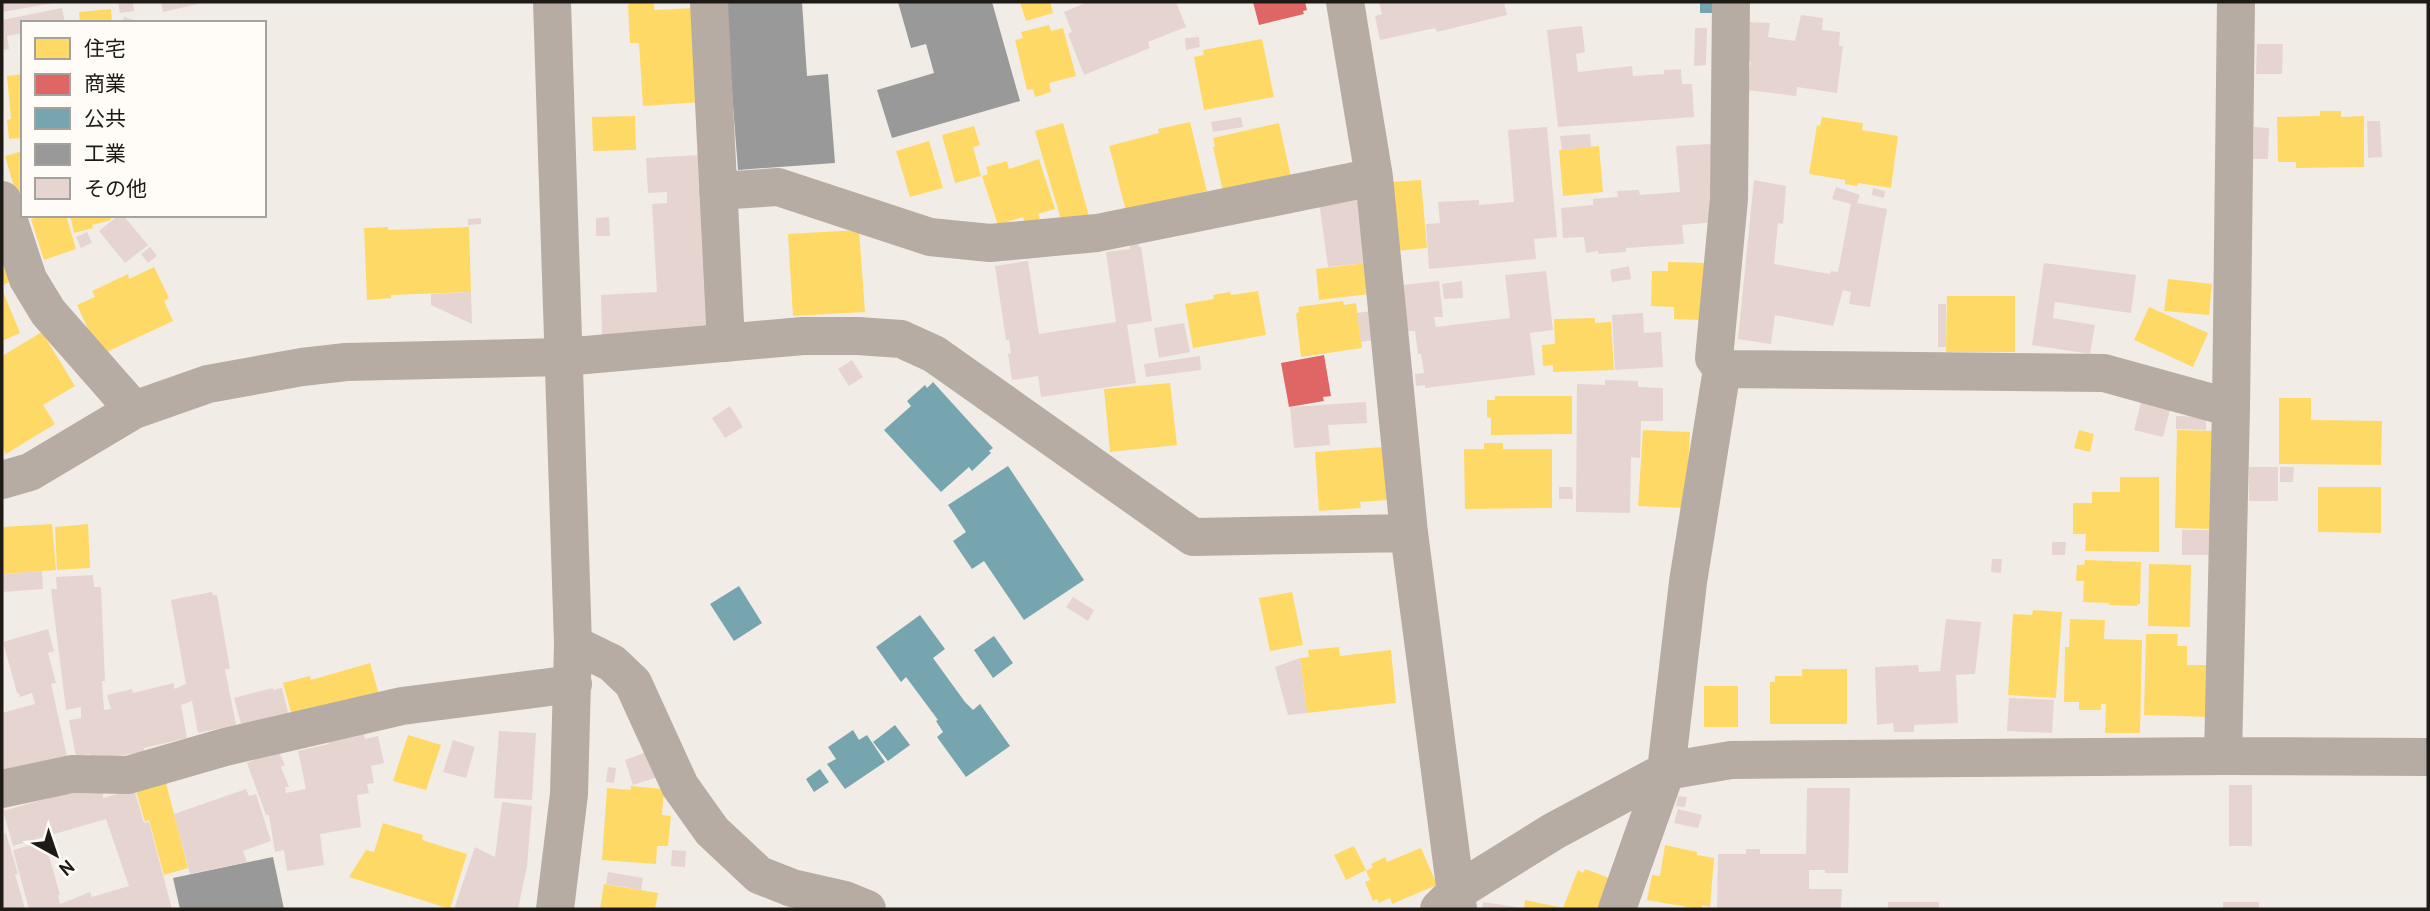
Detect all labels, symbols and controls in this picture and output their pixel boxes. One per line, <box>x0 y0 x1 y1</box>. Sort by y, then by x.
legend <box>21 21 266 217</box>
text: 住宅 <box>84 35 126 62</box>
text: 商業 <box>84 70 126 97</box>
text: 公共 <box>84 105 126 132</box>
text: 工業 <box>84 140 126 167</box>
text: その他 <box>84 175 147 202</box>
north arrow <box>21 820 91 890</box>
text: N <box>54 855 79 881</box>

